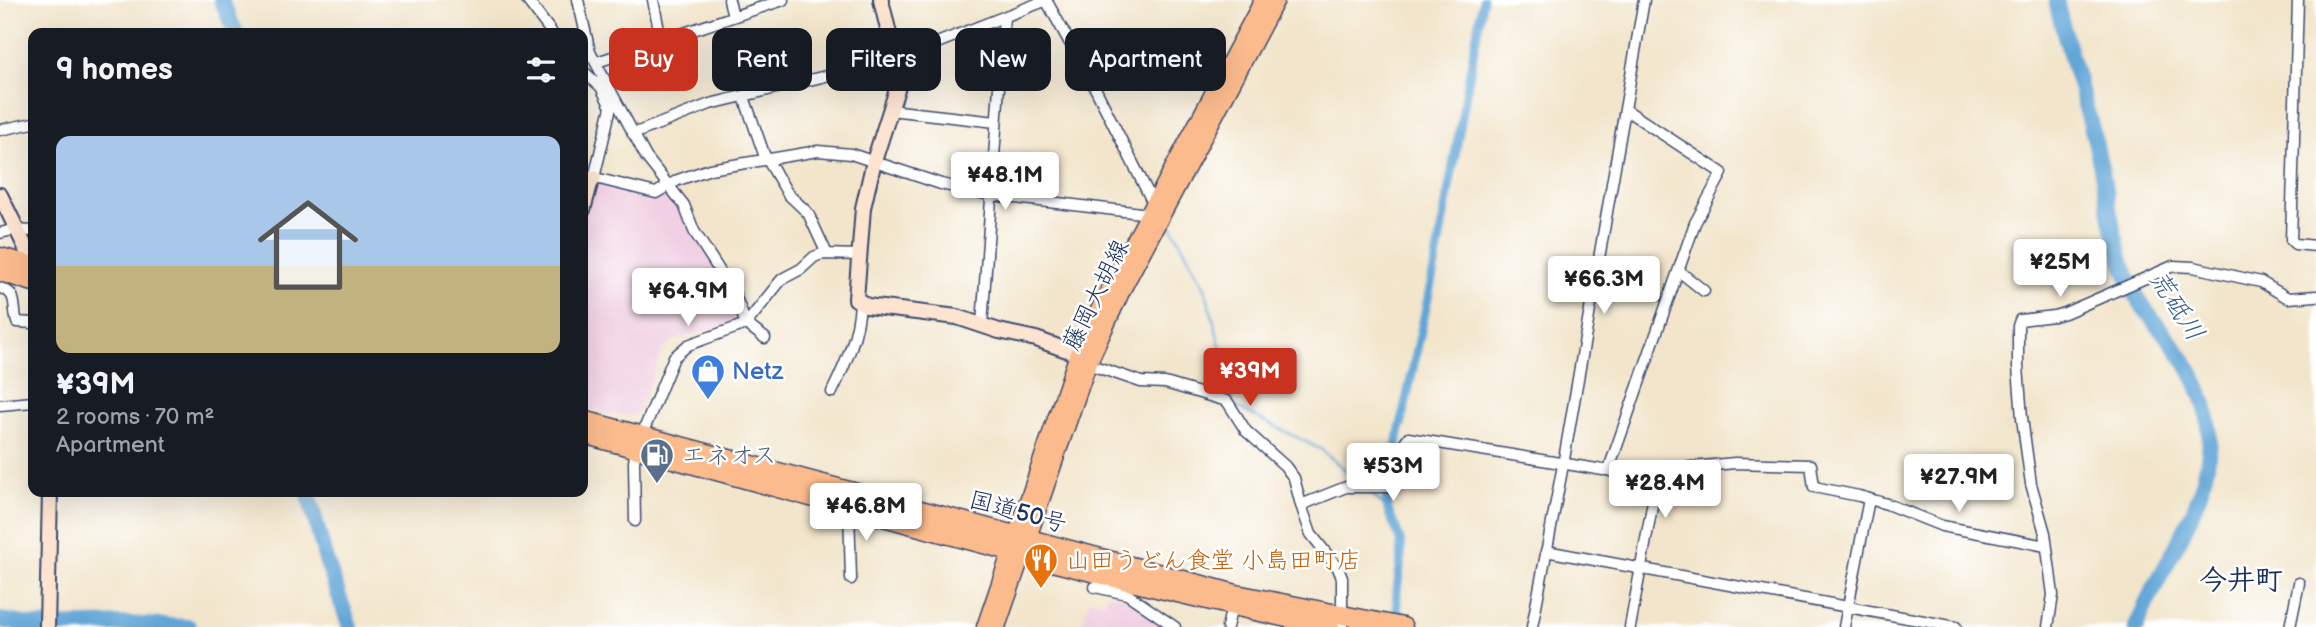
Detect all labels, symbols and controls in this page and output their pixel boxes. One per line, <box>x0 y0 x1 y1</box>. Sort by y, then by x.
chip: Buy <box>609 28 698 91</box>
chip: Rent <box>712 28 812 91</box>
chip: Filters <box>826 28 941 91</box>
chip: New <box>955 28 1051 91</box>
chip: Apartment <box>1065 28 1226 91</box>
icon: filters <box>522 51 560 89</box>
text: 9 homes <box>56 52 173 88</box>
pin: ¥48.1M <box>948 152 1062 212</box>
text: ¥48.1M <box>967 161 1043 189</box>
icon: home <box>245 182 371 308</box>
street label: 藤岡大胡線 <box>1057 235 1135 355</box>
pin: ¥25M <box>2019 240 2101 299</box>
text: ¥25M <box>2029 248 2091 276</box>
pin: ¥66.3M <box>1547 256 1661 316</box>
text: ¥66.3M <box>1564 265 1644 293</box>
water label: 荒砥川 <box>2142 265 2210 347</box>
pin: ¥64.9M <box>631 268 745 328</box>
text: ¥64.9M <box>648 277 728 305</box>
pin: ¥39M <box>1209 348 1291 408</box>
shop icon: Netz <box>689 352 727 401</box>
place label: Netz <box>732 357 784 386</box>
text: ¥39M <box>1220 357 1280 385</box>
text: ¥39M <box>56 367 135 403</box>
text: 2 rooms · 70 m² <box>56 403 215 431</box>
text: Apartment <box>56 431 165 459</box>
fuel station icon: エネオス <box>638 436 676 485</box>
place label: エネオス <box>682 441 777 470</box>
pin: ¥53M <box>1352 444 1434 503</box>
text: ¥53M <box>1363 452 1423 480</box>
pin: ¥27.9M <box>1902 454 2016 514</box>
pin: ¥28.4M <box>1608 461 1722 520</box>
text: ¥27.9M <box>1920 463 1998 491</box>
text: ¥28.4M <box>1625 469 1705 497</box>
pin: ¥46.8M <box>809 484 923 543</box>
street label: 国道50号 <box>966 485 1070 539</box>
text: ¥46.8M <box>826 492 906 520</box>
restaurant icon: 山田うどん食堂 小島田町店 <box>1022 541 1060 590</box>
place label: 山田うどん食堂 小島田町店 <box>1066 546 1361 575</box>
district label: 今井町 <box>2199 564 2283 597</box>

